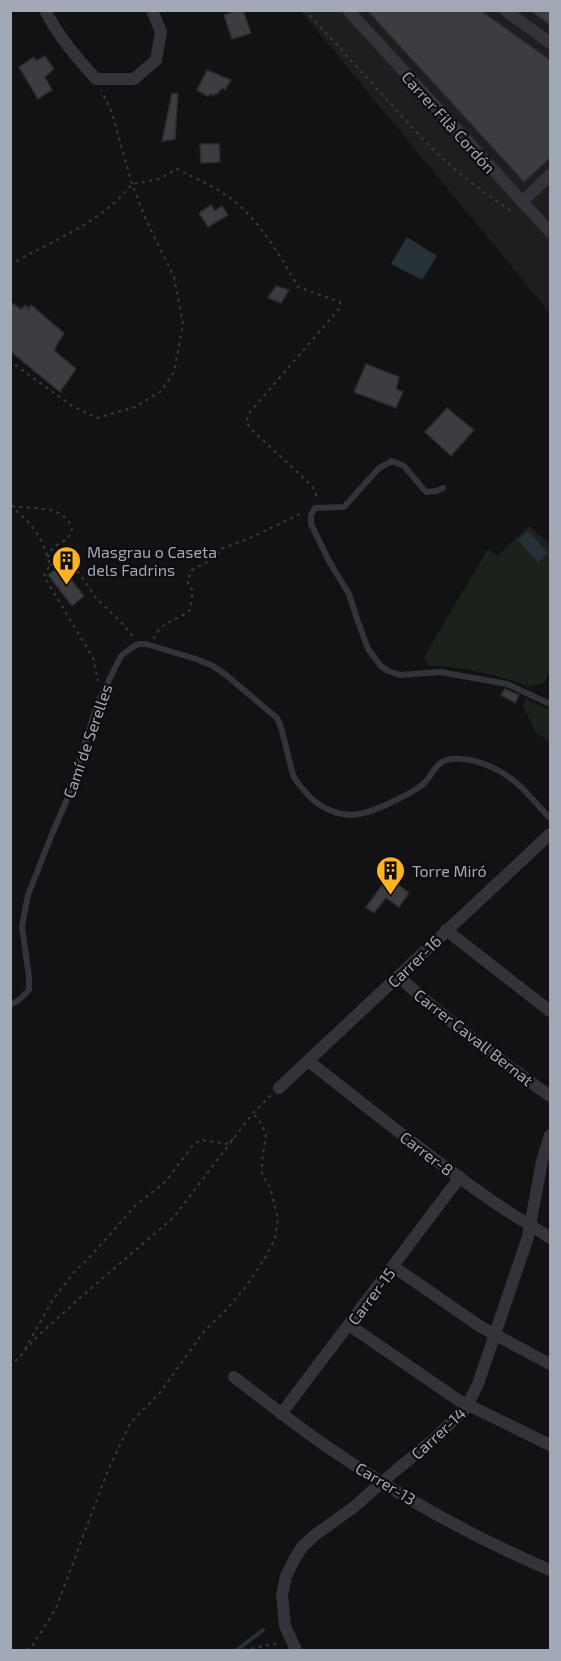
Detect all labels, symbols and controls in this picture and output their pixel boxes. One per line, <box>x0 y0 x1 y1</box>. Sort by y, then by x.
street label: Carrer Filà Cordón <box>398 67 500 177</box>
place label: Masgrau o Caseta dels Fadrins <box>87 542 217 579</box>
building icon: Masgrau o Caseta dels Fadrins <box>50 544 82 586</box>
street label: Camí de Serelles <box>59 681 115 801</box>
building icon: Torre Miró <box>375 854 407 896</box>
place label: Torre Miró <box>412 861 487 880</box>
street label: Carrer-16 <box>383 931 445 991</box>
street label: Carrer Cavall Bernat <box>411 985 537 1089</box>
street label: Carrer-8 <box>397 1127 457 1179</box>
street label: Carrer-15 <box>343 1264 399 1328</box>
street label: Carrer-14 <box>407 1403 469 1463</box>
street label: Carrer-13 <box>352 1458 420 1508</box>

